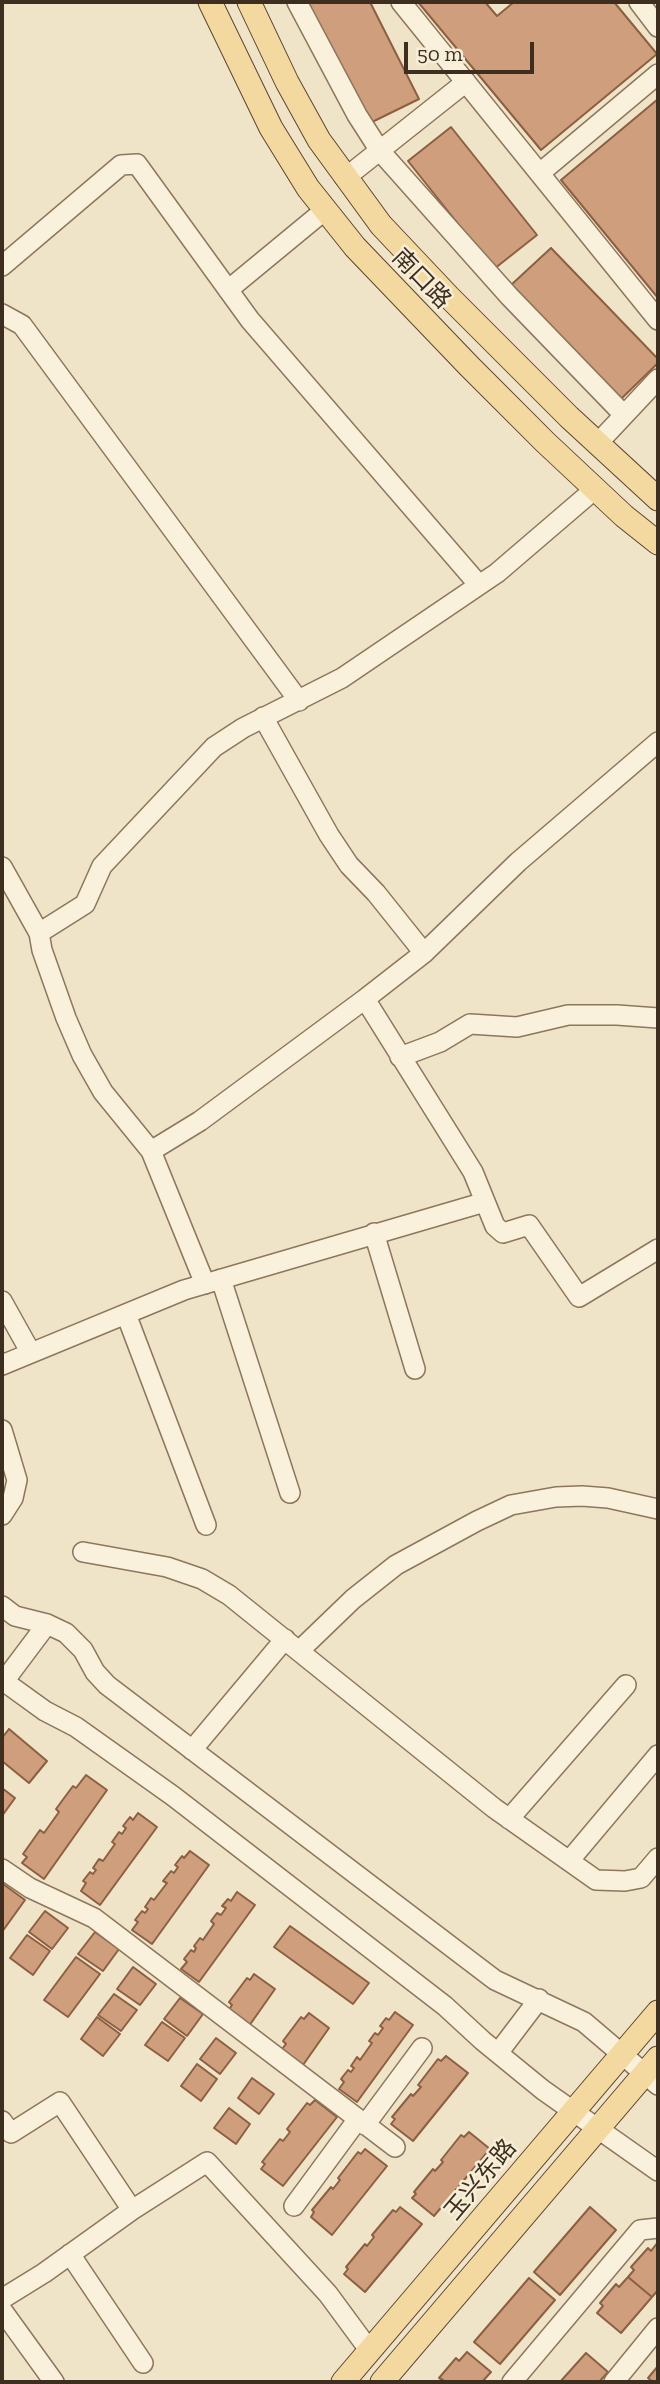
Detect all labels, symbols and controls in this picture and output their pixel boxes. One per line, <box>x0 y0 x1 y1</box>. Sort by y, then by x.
scale bar <box>408 28 538 72</box>
text: 50 m <box>417 41 463 66</box>
street label: 南口路 <box>386 243 456 315</box>
street label: 玉兴东路 <box>439 2134 523 2226</box>

